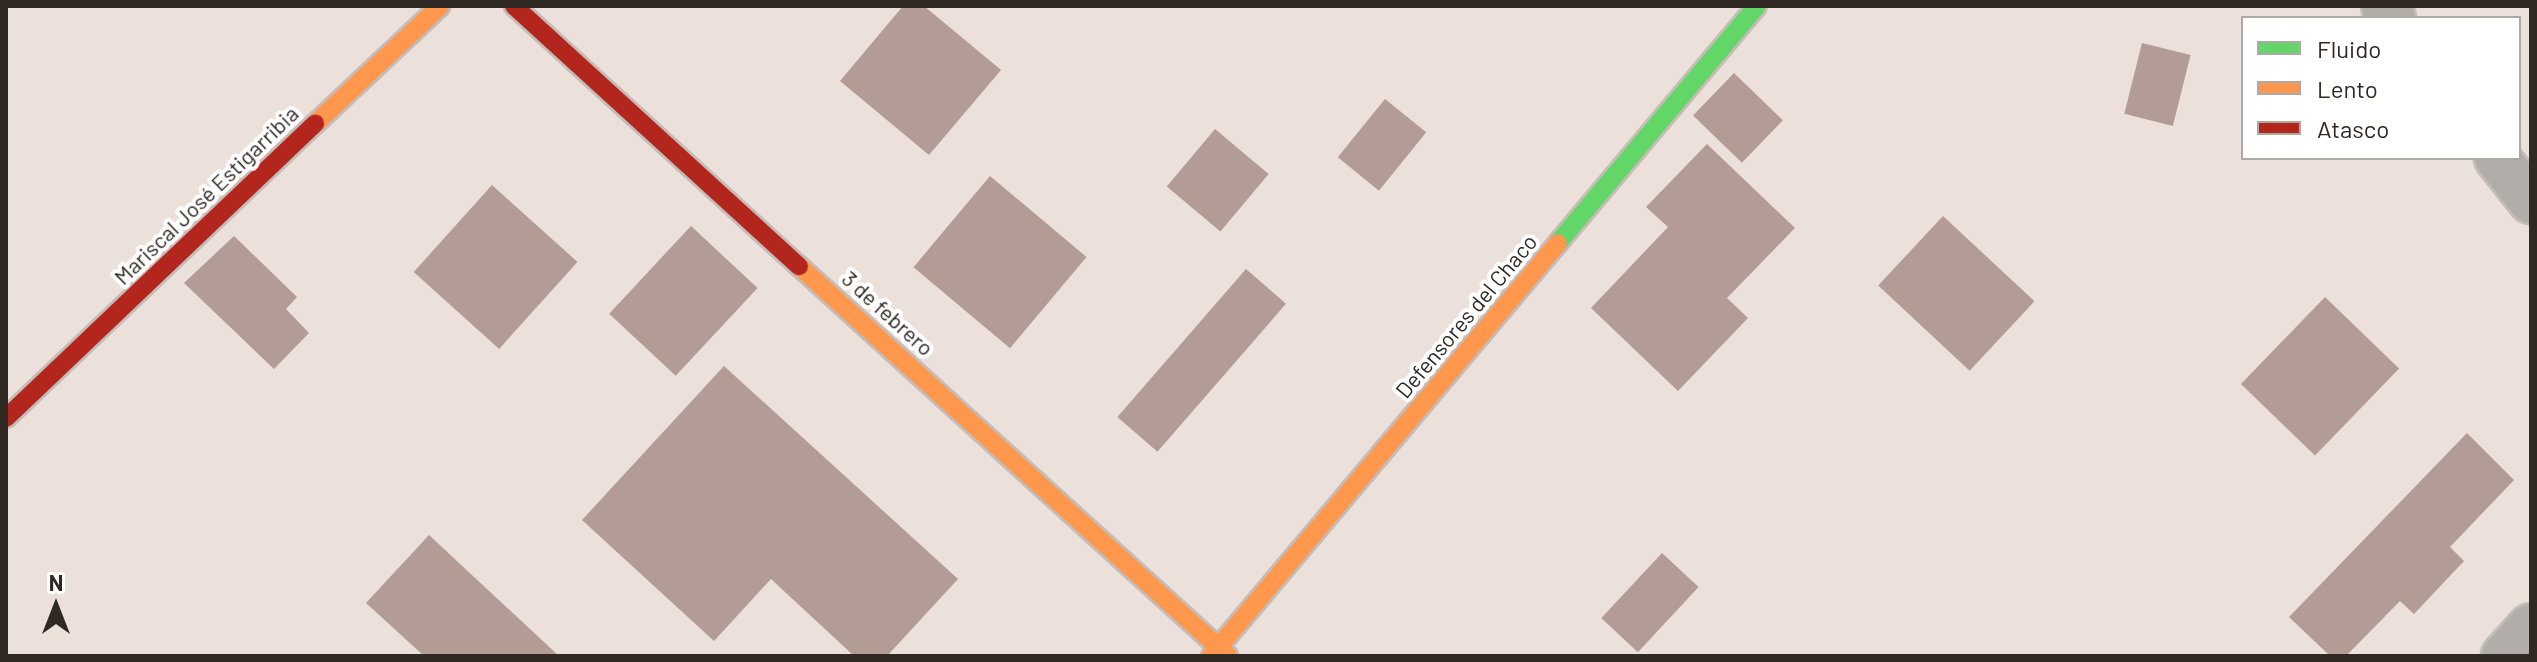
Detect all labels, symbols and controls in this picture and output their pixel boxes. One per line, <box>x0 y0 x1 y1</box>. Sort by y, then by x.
legend <box>2241 16 2521 160</box>
text: Fluido <box>2317 34 2381 63</box>
text: Lento <box>2317 74 2378 103</box>
street label: Mariscal José Estigarribia <box>108 100 304 290</box>
text: Atasco <box>2317 114 2389 143</box>
street label: Defensores del Chaco <box>1390 229 1542 403</box>
street label: 3 de febrero <box>837 265 939 361</box>
north arrow <box>16 566 96 646</box>
text: N <box>49 569 63 595</box>

